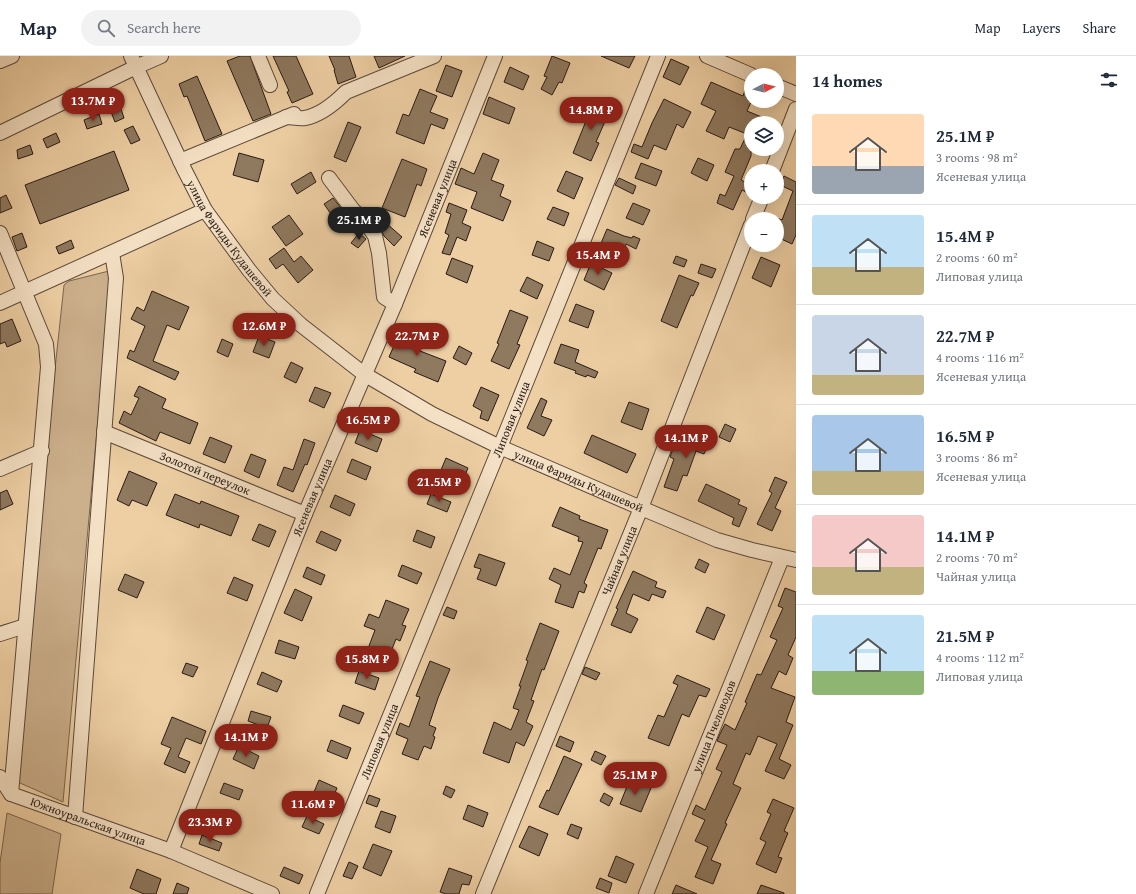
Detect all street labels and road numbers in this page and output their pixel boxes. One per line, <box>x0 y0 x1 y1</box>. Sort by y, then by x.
street label: Ясеневая улица <box>413 156 461 241</box>
street label: улица Фариды Кудашевой <box>183 176 277 300</box>
street label: Липовая улица <box>488 378 534 459</box>
street label: улица Фариды Кудашевой <box>510 445 646 516</box>
street label: Золотой переулок <box>157 447 254 499</box>
street label: Ясеневая улица <box>288 455 336 540</box>
street label: Чайная улица <box>597 523 641 598</box>
street label: улица Пчеловодов <box>687 677 740 776</box>
street label: Липовая улица <box>356 700 402 782</box>
street label: Южноуральская улица <box>28 793 148 849</box>

